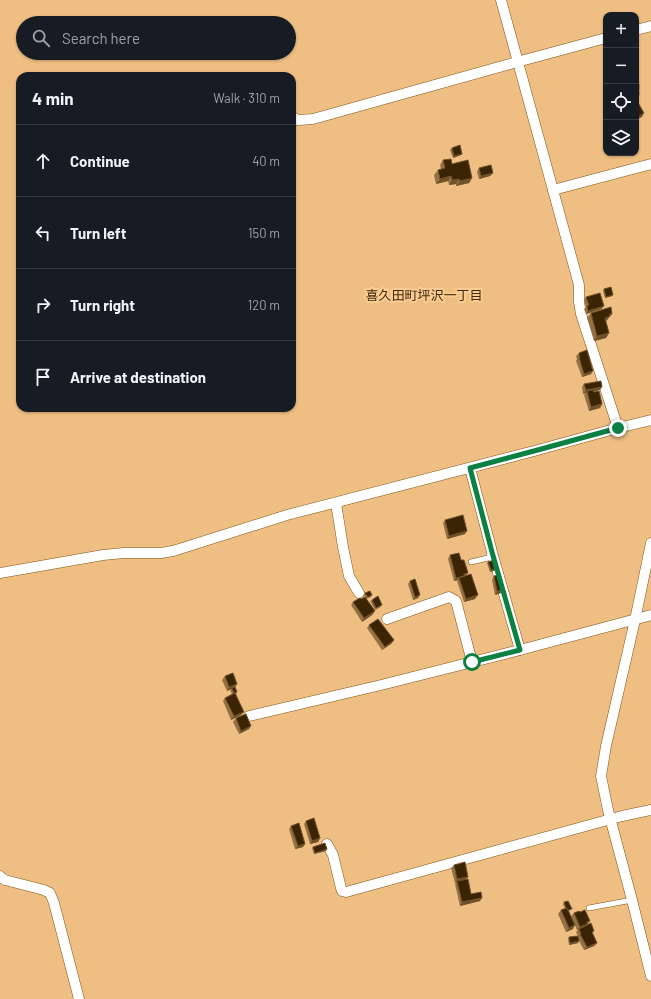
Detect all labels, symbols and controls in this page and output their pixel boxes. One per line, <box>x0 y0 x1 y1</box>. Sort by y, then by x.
map controls <box>603 12 639 156</box>
button: + <box>603 12 639 48</box>
search box <box>16 16 296 60</box>
icon: search <box>30 27 52 49</box>
text: Search here <box>62 29 140 47</box>
button: − <box>603 48 639 84</box>
button: locate <box>603 84 639 120</box>
text: 4 min <box>32 88 74 108</box>
text: Walk · 310 m <box>213 90 280 106</box>
button: layers <box>603 120 639 156</box>
icon: ahead <box>32 150 54 172</box>
text: Continue <box>70 152 130 170</box>
text: 40 m <box>252 153 280 169</box>
icon: left <box>32 222 54 244</box>
text: Turn left <box>70 224 126 242</box>
text: 150 m <box>248 225 280 241</box>
district label: 喜久田町坪沢一丁目 <box>365 287 483 303</box>
icon: right <box>32 294 54 316</box>
text: Turn right <box>70 296 135 314</box>
text: 120 m <box>248 297 280 313</box>
icon: arrive <box>32 366 54 388</box>
text: Arrive at destination <box>70 368 206 386</box>
route end <box>609 419 627 437</box>
route start <box>463 653 481 671</box>

